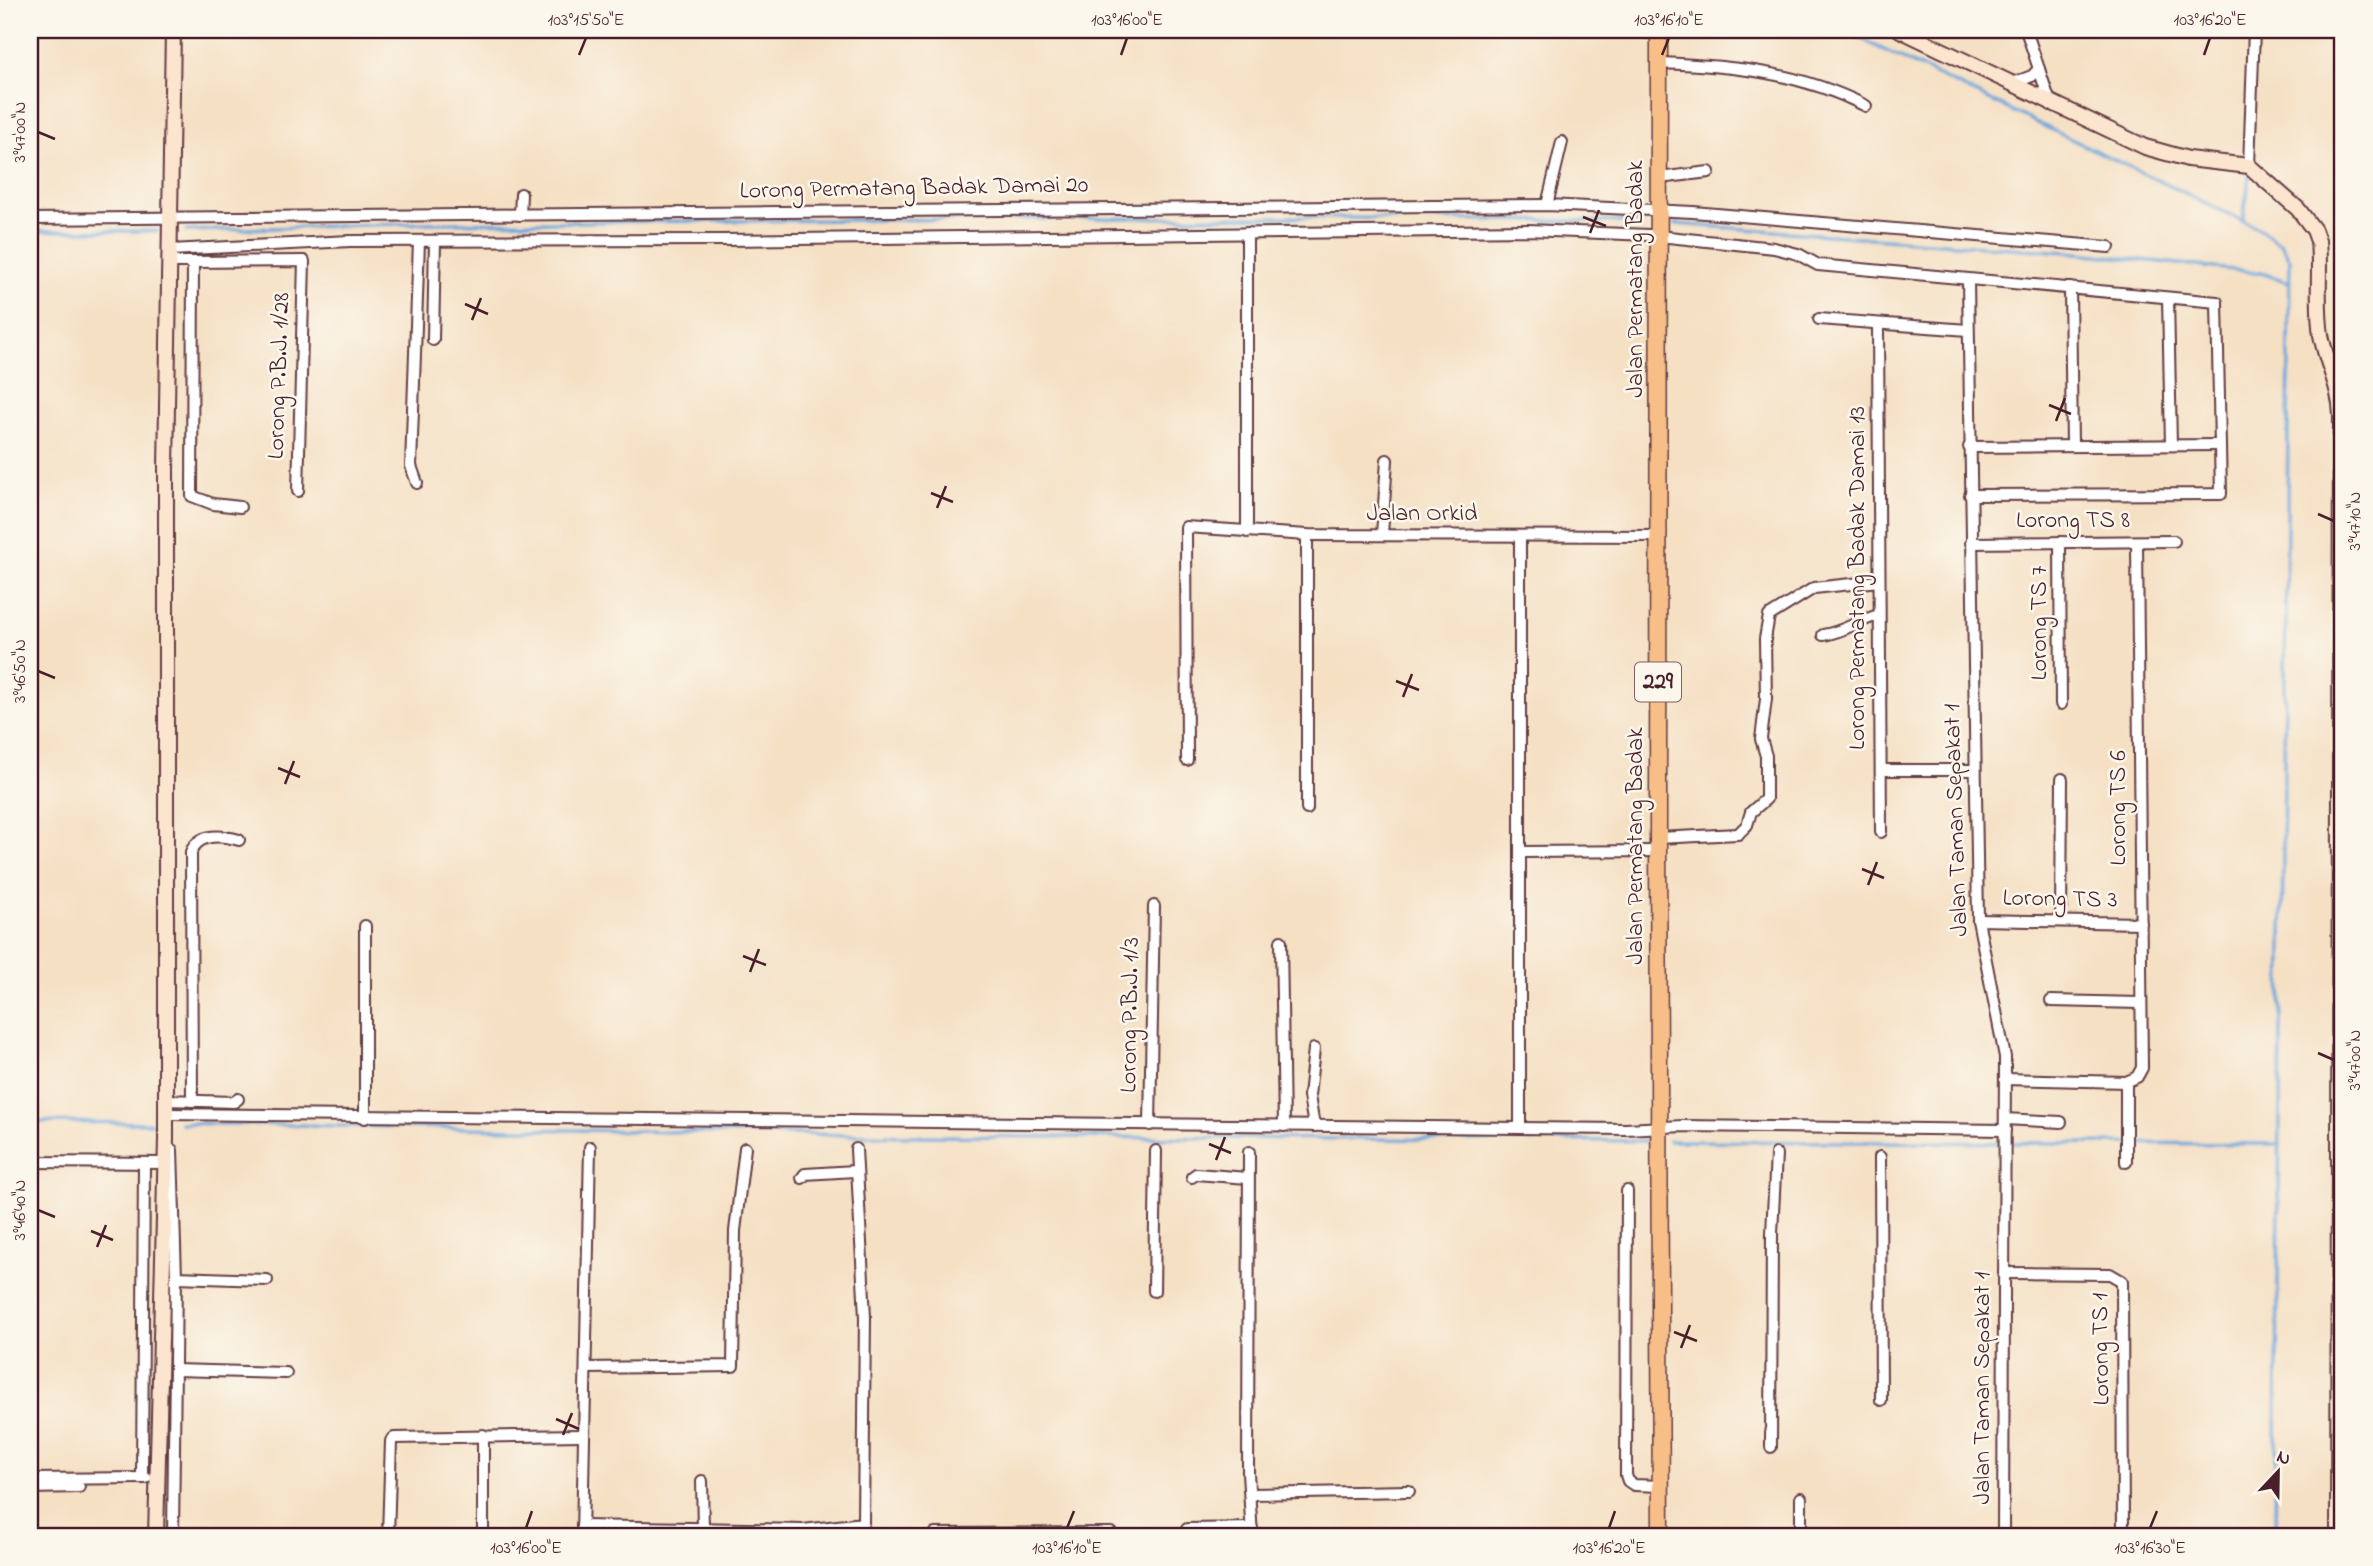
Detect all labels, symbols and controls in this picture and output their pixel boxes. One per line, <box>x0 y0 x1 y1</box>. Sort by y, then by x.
text: 103°15'50"E <box>548 8 625 34</box>
text: 103°16'00"E <box>1091 8 1163 34</box>
text: 103°16'10"E <box>1634 8 1704 34</box>
text: 103°16'20"E <box>2173 8 2247 34</box>
text: 3°47'00"N <box>8 102 34 162</box>
street label: Jalan Permatang Badak <box>1619 160 1654 398</box>
street label: Lorong Permatang Badak Damai 20 <box>739 168 1089 210</box>
street label: Lorong P.B.J. 1/28 <box>260 292 300 460</box>
street label: Lorong Permatang Badak Damai 13 <box>1841 406 1876 750</box>
text: 3°47'10"N <box>2343 492 2369 550</box>
street label: Jalan Orkid <box>1366 497 1478 532</box>
street label: Lorong TS 8 <box>2016 504 2130 539</box>
street label: Lorong TS 7 <box>2023 565 2058 680</box>
text: 3°46'50"N <box>8 639 34 703</box>
road number: 229 <box>1635 662 1681 702</box>
street label: Jalan Taman Sepakat 1 <box>1935 703 1979 937</box>
street label: Jalan Permatang Badak <box>1619 727 1654 965</box>
street label: Lorong TS 6 <box>2102 750 2137 866</box>
street label: Lorong TS 3 <box>2002 881 2118 919</box>
street label: Lorong P.B.J. 1/3 <box>1112 937 1150 1093</box>
text: 3°47'00"N <box>2343 1030 2369 1090</box>
text: 3°46'40"N <box>8 1179 34 1241</box>
street label: Jalan Taman Sepakat 1 <box>1966 1271 2001 1504</box>
street label: Lorong TS 1 <box>2084 1292 2120 1406</box>
north arrow <box>2244 1436 2314 1506</box>
text: N <box>2272 1444 2295 1474</box>
text: 103°16'00"E <box>490 1536 562 1562</box>
text: 103°16'10"E <box>1032 1536 1102 1562</box>
text: 103°16'20"E <box>1572 1536 1646 1562</box>
text: 103°16'30"E <box>2114 1536 2186 1562</box>

